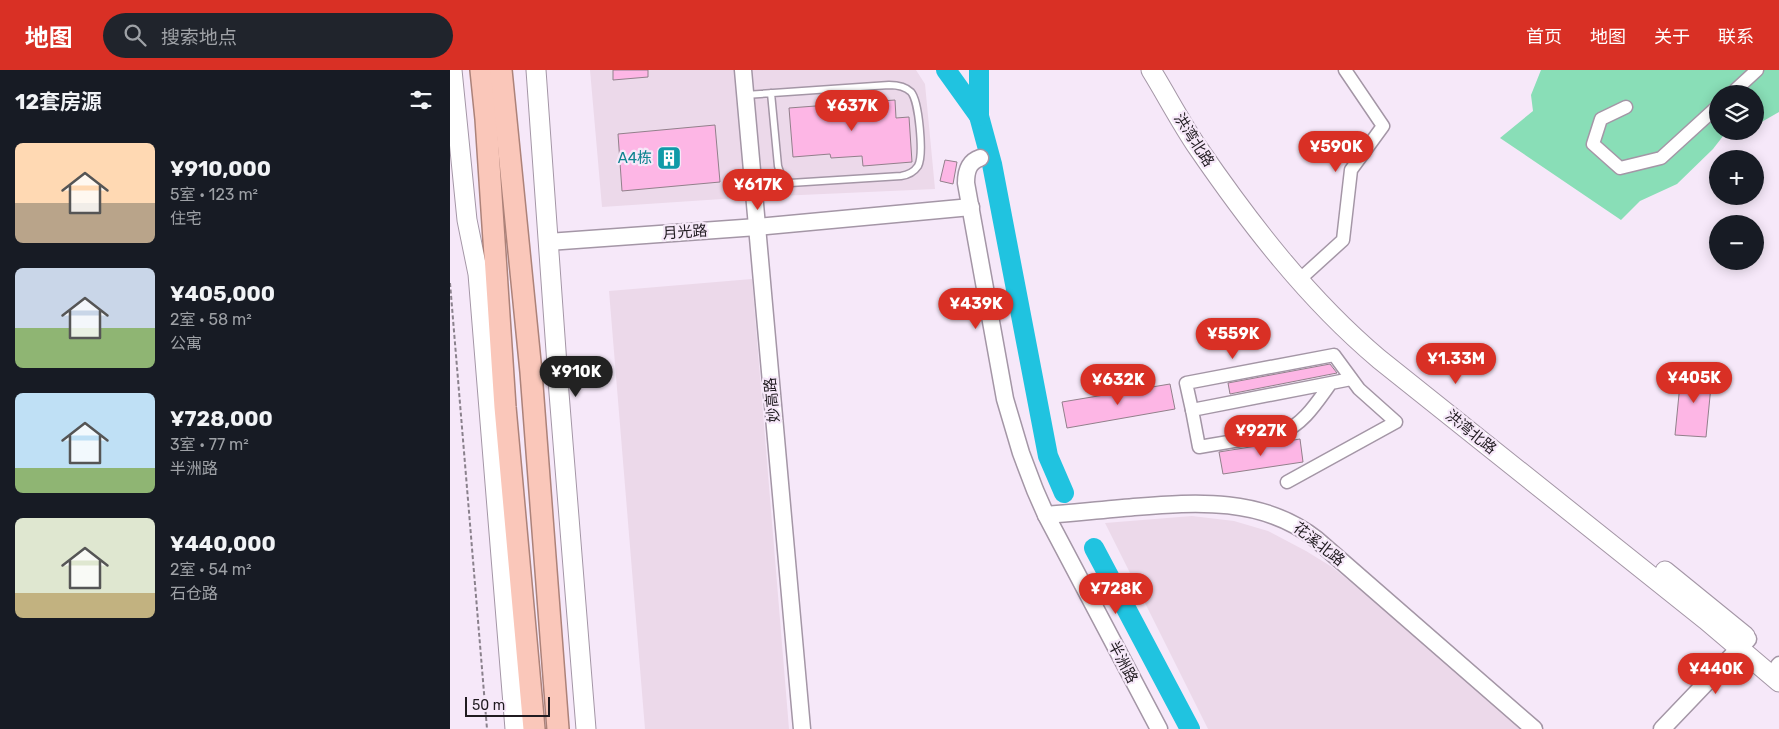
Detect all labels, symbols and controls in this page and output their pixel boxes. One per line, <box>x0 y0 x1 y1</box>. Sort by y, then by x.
search box <box>103 13 453 58</box>
icon: search <box>121 21 149 49</box>
text: 地图 <box>25 24 73 52</box>
text: 搜索地点 <box>161 26 237 49</box>
text: 首页 <box>1526 26 1562 48</box>
text: 地图 <box>1590 26 1626 48</box>
text: 关于 <box>1654 26 1690 48</box>
text: 联系 <box>1718 26 1754 48</box>
map controls <box>1709 85 1764 270</box>
button: layers <box>1709 85 1764 140</box>
icon: filters <box>407 86 435 114</box>
text: 12套房源 <box>15 89 102 114</box>
pin: ¥637K <box>817 90 887 132</box>
text: ¥637K <box>826 96 878 115</box>
street label: 洪湾北路 <box>1170 110 1218 170</box>
pin: ¥590K <box>1301 131 1371 173</box>
text: ¥590K <box>1309 137 1363 156</box>
building icon: A4栋 <box>656 145 682 171</box>
place label: A4栋 <box>618 149 652 167</box>
button: + <box>1709 150 1764 205</box>
text: ¥910,000 <box>170 156 271 181</box>
icon: home <box>55 163 115 223</box>
pin: ¥617K <box>723 168 793 211</box>
text: ¥617K <box>734 175 782 194</box>
text: 5室 · 123 m² <box>170 185 258 204</box>
text: 住宅 <box>170 209 202 228</box>
button: − <box>1709 215 1764 270</box>
street label: 月光路 <box>662 221 708 243</box>
text: ¥405,000 <box>170 281 275 306</box>
icon: home <box>55 288 115 348</box>
pin: ¥439K <box>941 288 1011 330</box>
text: ¥439K <box>949 294 1003 313</box>
text: 2室 · 58 m² <box>170 310 252 329</box>
pin: ¥559K <box>1198 318 1268 360</box>
text: ¥559K <box>1207 324 1259 343</box>
text: 公寓 <box>170 334 202 353</box>
pin: ¥1.33M <box>1415 342 1497 385</box>
text: ¥1.33M <box>1427 349 1485 368</box>
pin: ¥910K <box>541 356 611 398</box>
text: ¥910K <box>551 362 601 381</box>
pin: ¥405K <box>1659 362 1729 404</box>
pin: ¥632K <box>1083 364 1153 406</box>
text: ¥405K <box>1667 368 1721 387</box>
text: ¥632K <box>1092 370 1145 389</box>
street label: 妙高路 <box>761 377 783 423</box>
text: ¥728,000 <box>170 406 273 431</box>
street label: 洪湾北路 <box>1442 406 1500 458</box>
icon: home <box>55 413 115 473</box>
pin: ¥927K <box>1226 414 1296 457</box>
text: ¥927K <box>1235 421 1287 440</box>
text: 3室 · 77 m² <box>170 435 249 454</box>
text: 半洲路 <box>170 459 218 478</box>
street label: 花溪北路 <box>1290 518 1348 570</box>
text: ¥440,000 <box>170 531 276 556</box>
icon: home <box>55 538 115 598</box>
text: 2室 · 54 m² <box>170 560 252 579</box>
pin: ¥728K <box>1081 572 1151 615</box>
text: ¥728K <box>1090 579 1142 598</box>
text: 石仓路 <box>170 584 218 603</box>
street label: 半洲路 <box>1104 638 1142 686</box>
pin: ¥440K <box>1681 652 1751 695</box>
text: ¥440K <box>1689 659 1743 678</box>
scale bar <box>465 694 550 717</box>
text: 50 m <box>472 697 505 714</box>

